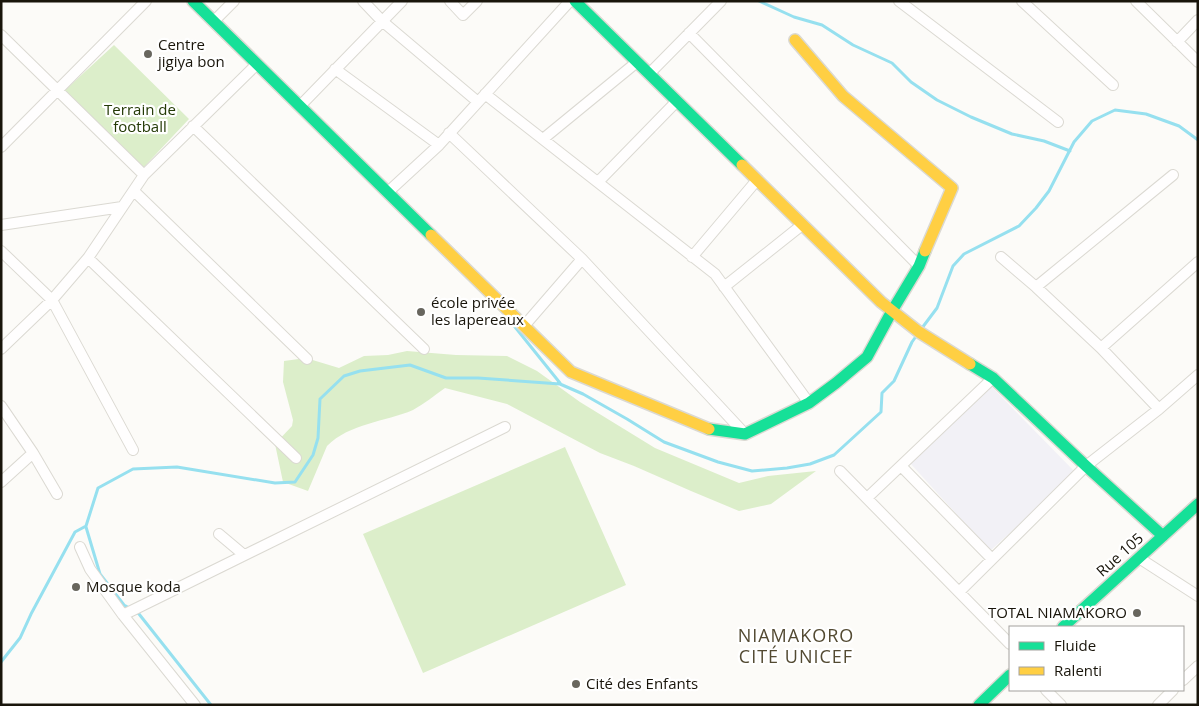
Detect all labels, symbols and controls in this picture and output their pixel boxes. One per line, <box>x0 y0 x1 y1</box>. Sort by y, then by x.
place label: Centre jigiya bon <box>157 34 225 71</box>
marker: Centre jigiya bon <box>142 48 154 60</box>
park label: Terrain de football <box>104 99 176 136</box>
place label: école privée les lapereaux <box>431 292 524 329</box>
marker: école privée les lapereaux <box>415 306 427 318</box>
street label: Rue 105 <box>1092 528 1147 581</box>
place label: Mosque koda <box>86 576 181 596</box>
marker: Mosque koda <box>70 581 82 593</box>
place label: TOTAL NIAMAKORO <box>988 602 1127 622</box>
marker: TOTAL NIAMAKORO <box>1131 607 1143 619</box>
district label: NIAMAKORO CITÉ UNICEF <box>738 623 854 668</box>
legend <box>1009 626 1184 691</box>
text: Fluide <box>1054 635 1096 655</box>
text: Ralenti <box>1054 660 1102 680</box>
place label: Cité des Enfants <box>586 673 698 693</box>
marker: Cité des Enfants <box>570 678 582 690</box>

